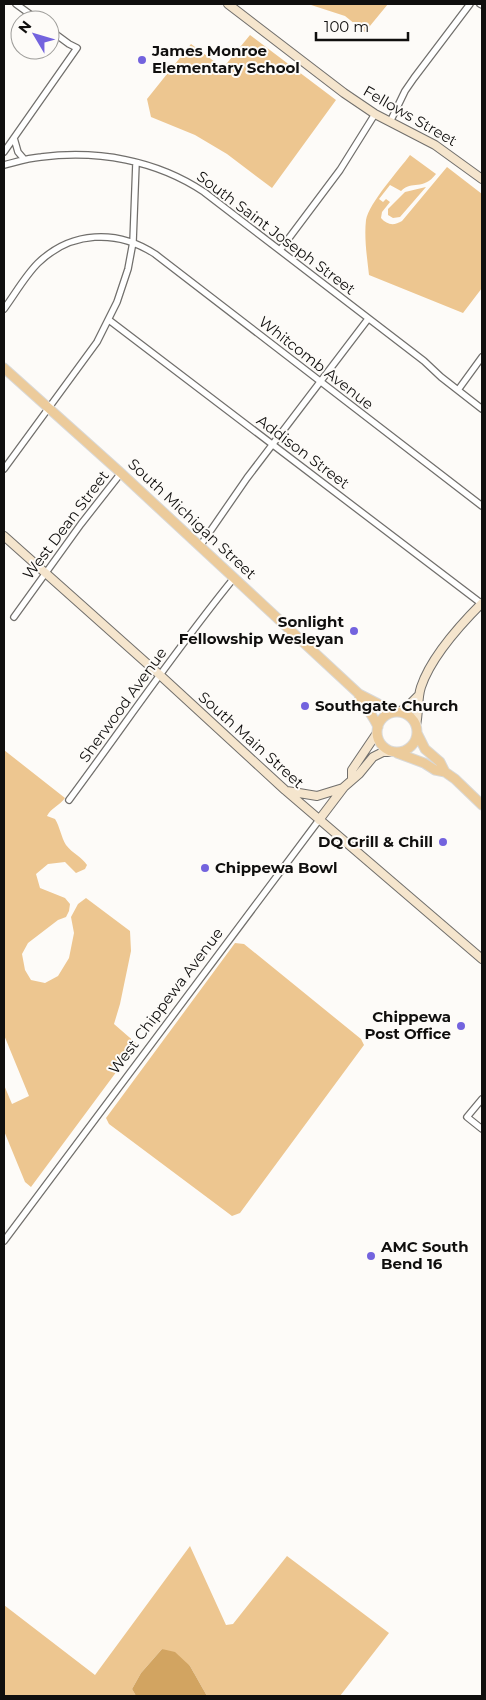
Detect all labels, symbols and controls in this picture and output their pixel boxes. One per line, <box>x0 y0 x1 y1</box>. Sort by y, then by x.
north arrow <box>10 10 60 60</box>
scale bar <box>316 10 408 42</box>
text: N <box>14 17 35 37</box>
text: 100 m <box>324 17 369 36</box>
place label: James Monroe Elementary School <box>151 41 300 77</box>
marker: James Monroe Elementary School <box>136 54 148 66</box>
street label: Fellows Street <box>360 81 461 150</box>
street label: South Saint Joseph Street <box>193 167 359 299</box>
street label: Whitcomb Avenue <box>255 312 378 413</box>
street label: Addison Street <box>253 411 353 493</box>
street label: South Michigan Street <box>124 454 260 583</box>
street label: West Dean Street <box>18 466 113 583</box>
place label: Sonlight Fellowship Wesleyan <box>179 612 344 648</box>
marker: Sonlight Fellowship Wesleyan <box>348 625 360 637</box>
street label: Sherwood Avenue <box>75 644 171 766</box>
street label: South Main Street <box>195 687 308 792</box>
place label: Southgate Church <box>315 696 458 715</box>
marker: Southgate Church <box>299 700 311 712</box>
place label: DQ Grill & Chill <box>318 832 433 851</box>
marker: DQ Grill & Chill <box>437 836 449 848</box>
place label: Chippewa Bowl <box>215 858 338 877</box>
marker: Chippewa Bowl <box>199 862 211 874</box>
street label: West Chippewa Avenue <box>104 924 227 1078</box>
place label: Chippewa Post Office <box>365 1007 451 1043</box>
marker: Chippewa Post Office <box>455 1020 467 1032</box>
place label: AMC South Bend 16 <box>380 1237 469 1273</box>
marker: AMC South Bend 16 <box>365 1250 377 1262</box>

